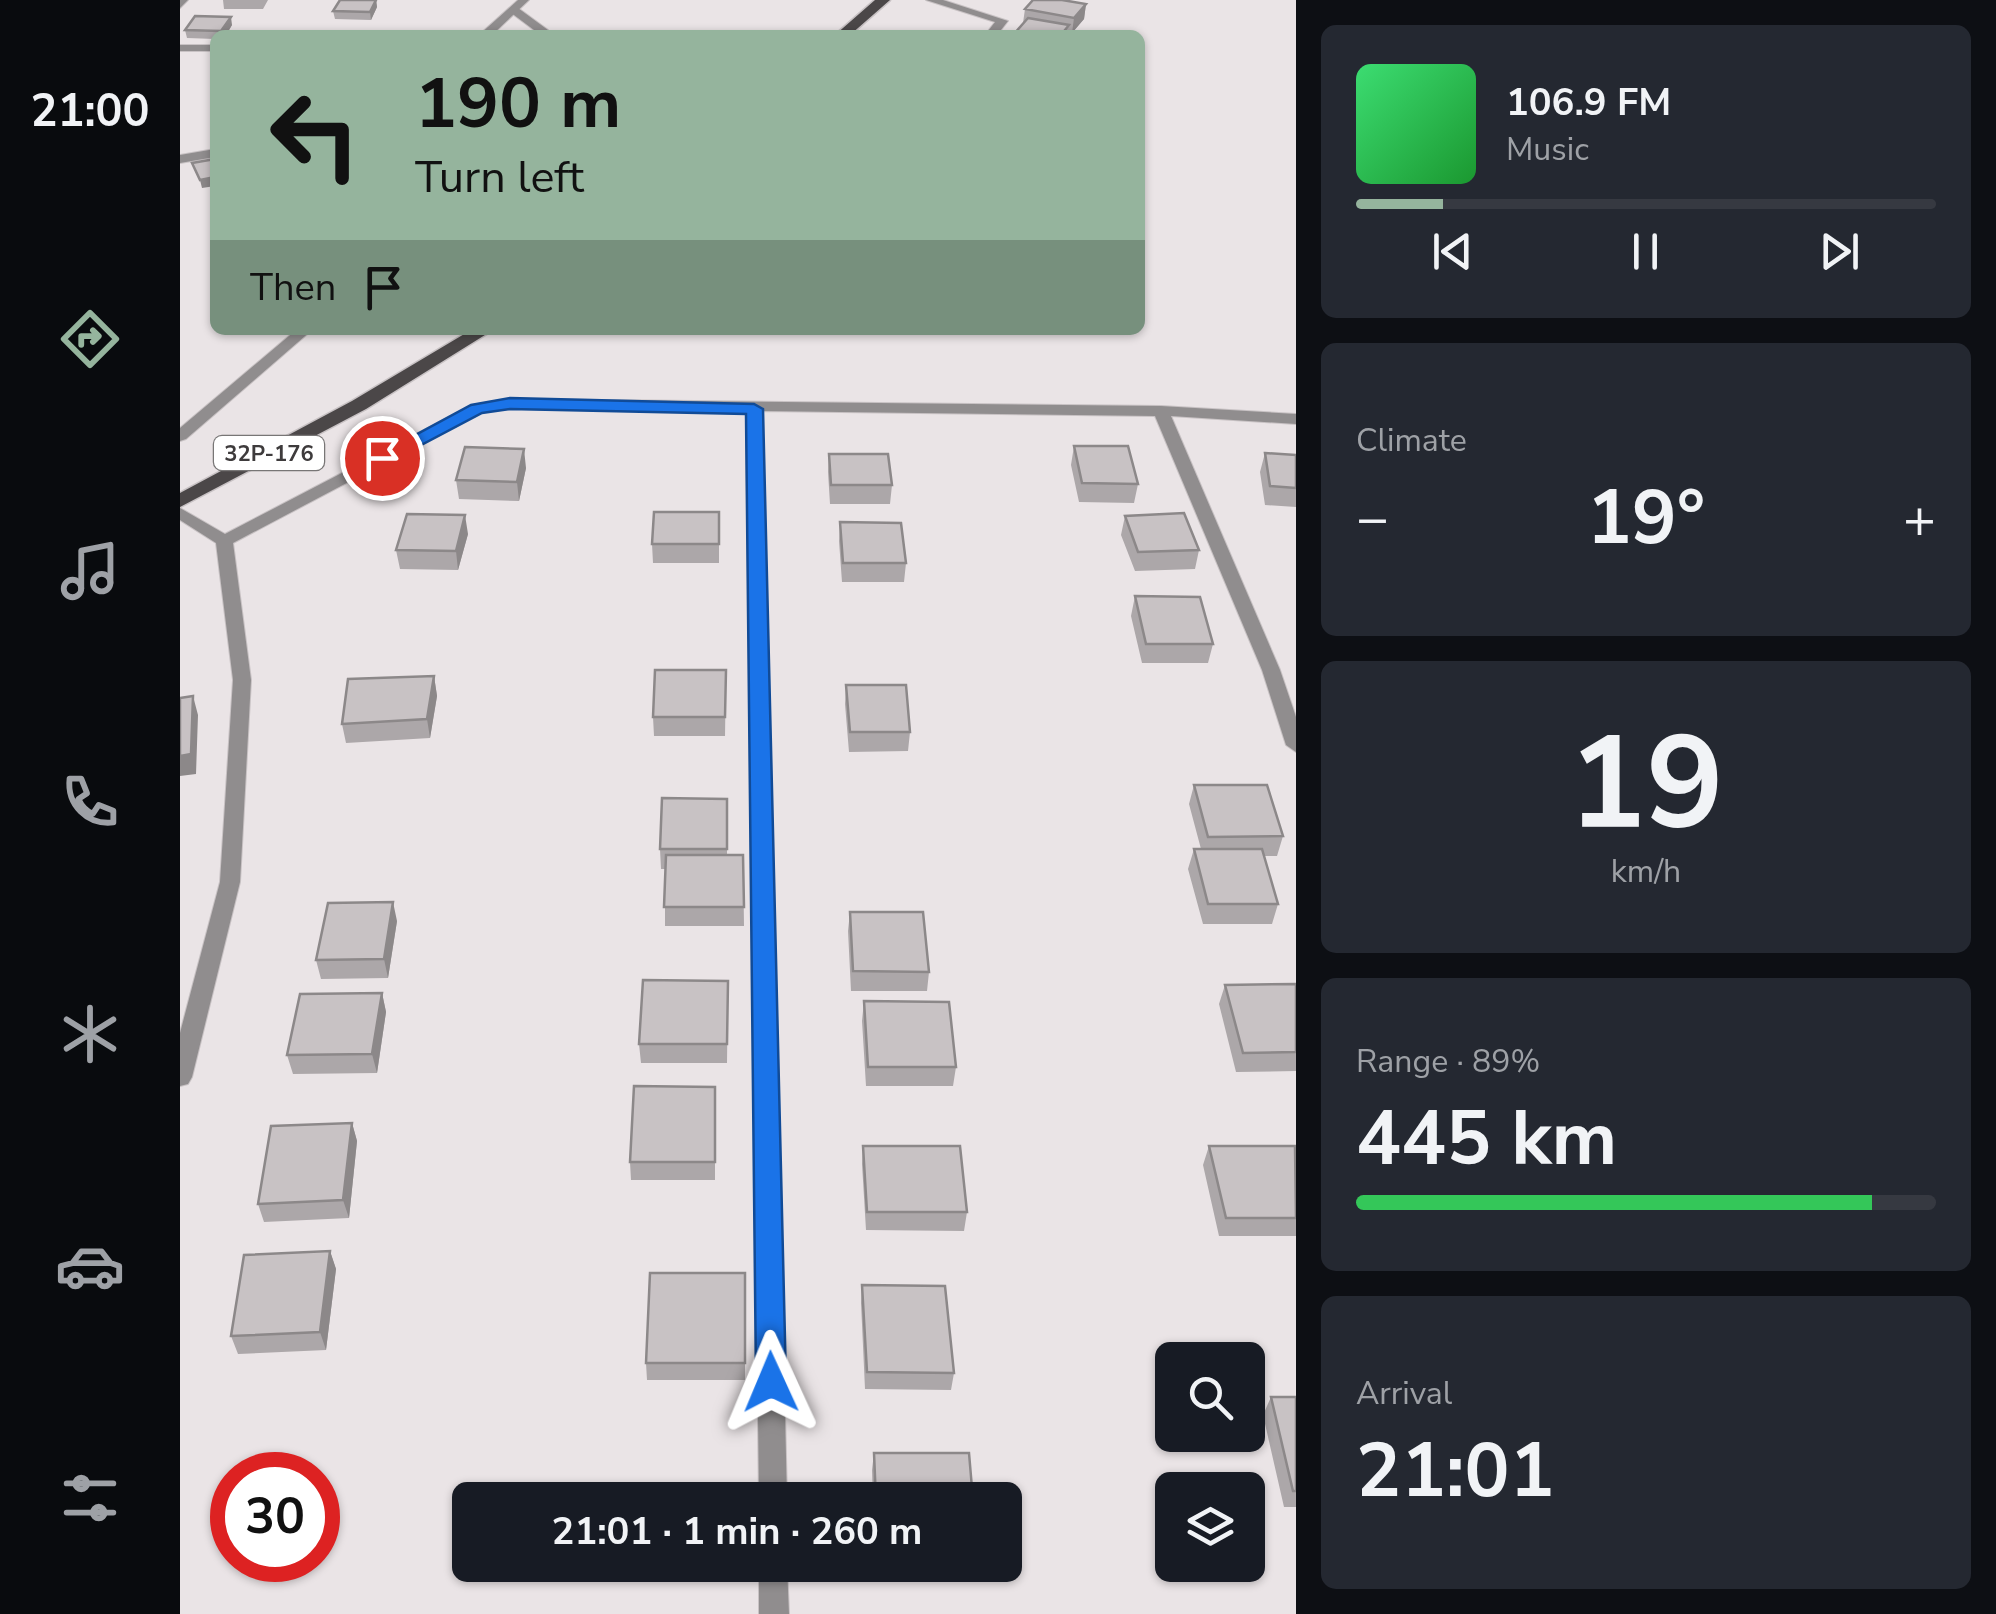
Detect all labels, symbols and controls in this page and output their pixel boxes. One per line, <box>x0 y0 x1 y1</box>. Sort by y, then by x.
text: 190 m <box>415 56 621 152</box>
icon: left <box>250 70 380 200</box>
text: 106.9 FM <box>1506 77 1671 128</box>
text: 21:00 <box>30 81 150 142</box>
text: Music <box>1506 128 1589 171</box>
text: Turn left <box>415 147 584 208</box>
icon: previous <box>1425 224 1480 279</box>
icon: pause <box>1618 224 1673 279</box>
icon: next <box>1812 224 1867 279</box>
icon: arrive <box>356 260 411 315</box>
text: Then <box>250 262 336 313</box>
icon: directions <box>55 304 125 374</box>
pin <box>340 416 425 501</box>
text: Climate <box>1356 419 1467 462</box>
icon: arrive <box>355 431 410 486</box>
road number: 32Р-176 <box>214 436 324 470</box>
text: 19° <box>1587 467 1705 569</box>
text: − <box>1356 481 1389 556</box>
text: + <box>1903 481 1936 556</box>
icon: music <box>55 536 125 606</box>
text: 19 <box>1568 696 1724 873</box>
icon: phone <box>55 767 125 837</box>
text: km/h <box>1611 850 1681 893</box>
icon: climate <box>55 999 125 1069</box>
text: Range · 89% <box>1356 1040 1540 1083</box>
text: 445 km <box>1356 1088 1617 1190</box>
icon: car <box>55 1231 125 1301</box>
position arrow <box>719 1330 823 1434</box>
map controls <box>1155 1342 1265 1582</box>
button: search <box>1155 1342 1265 1452</box>
text: Arrival <box>1356 1372 1452 1415</box>
text: 21:01 <box>1356 1420 1555 1522</box>
speed limit sign: 30 <box>210 1452 340 1582</box>
icon: filters <box>55 1463 125 1533</box>
button: layers <box>1155 1472 1265 1582</box>
text: 21:01 · 1 min · 260 m <box>552 1506 922 1557</box>

